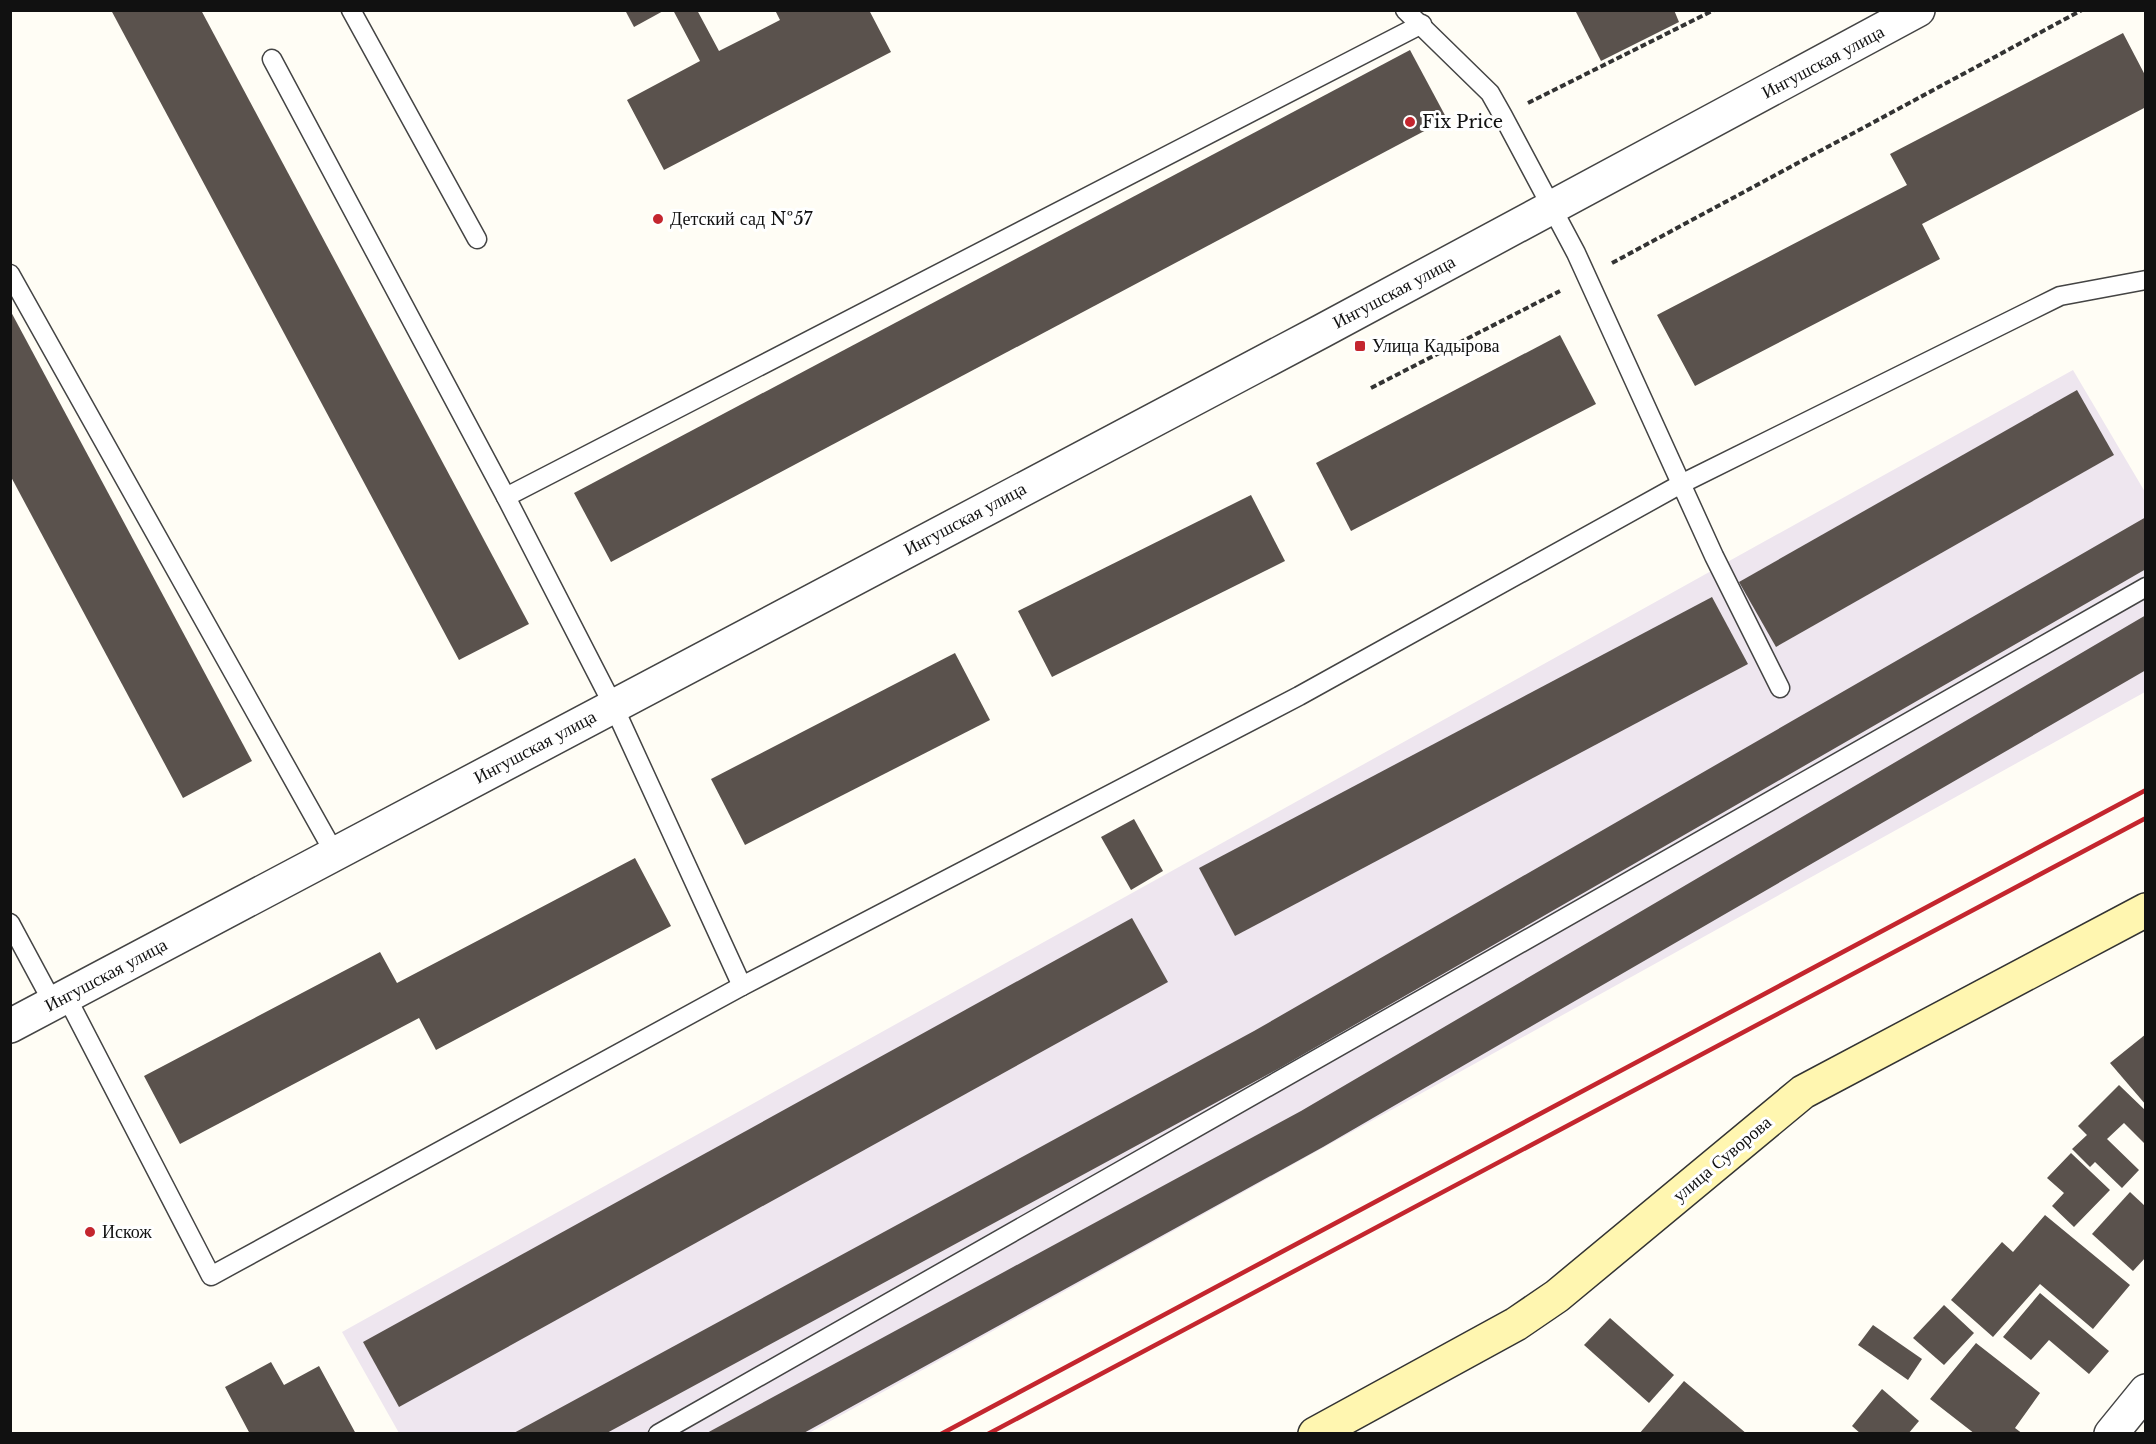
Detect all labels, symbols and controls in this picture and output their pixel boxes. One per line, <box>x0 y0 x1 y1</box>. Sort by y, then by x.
street label: Ингушская улица <box>1758 21 1888 103</box>
place label: Fix Price <box>1422 111 1503 133</box>
marker: Fix Price <box>1403 115 1417 129</box>
place label: Детский сад №57 <box>670 208 814 230</box>
marker: Детский сад №57 <box>651 212 665 226</box>
street label: Ингушская улица <box>1329 251 1459 333</box>
place label: Улица Кадырова <box>1372 335 1499 357</box>
marker: Улица Кадырова <box>1353 339 1367 353</box>
street label: Ингушская улица <box>900 478 1030 560</box>
street label: Ингушская улица <box>470 706 600 788</box>
street label: Ингушская улица <box>41 934 171 1016</box>
street label: улица Суворова <box>1668 1111 1776 1207</box>
place label: Искож <box>102 1221 152 1243</box>
marker: Искож <box>83 1225 97 1239</box>

